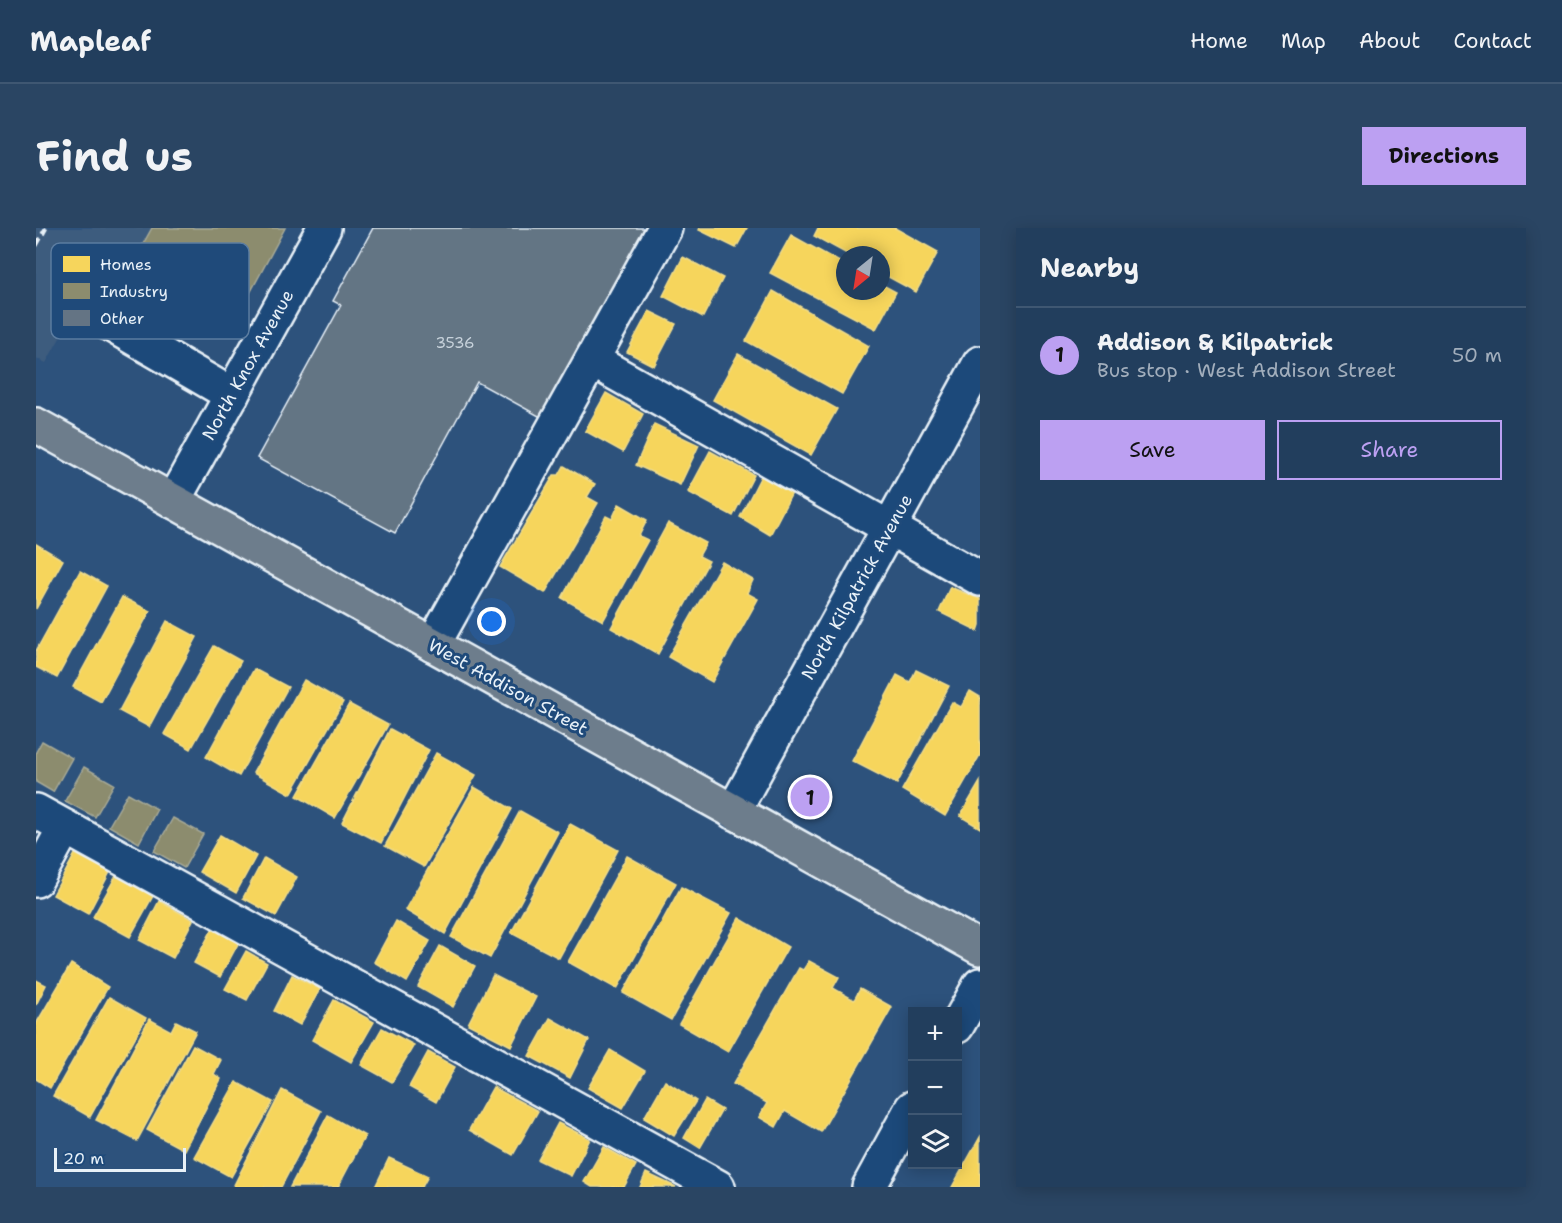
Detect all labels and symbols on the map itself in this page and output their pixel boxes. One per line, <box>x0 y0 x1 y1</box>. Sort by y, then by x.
legend <box>51 243 249 339</box>
north arrow <box>836 246 890 300</box>
text: Homes <box>100 254 152 275</box>
text: Industry <box>100 281 168 302</box>
street label: North Knox Avenue <box>197 285 299 445</box>
text: Other <box>100 308 144 329</box>
house number: 3536 <box>435 333 475 353</box>
street label: North Kilpatrick Avenue <box>796 490 918 684</box>
your location <box>477 607 506 636</box>
street label: West Addison Street <box>424 633 592 741</box>
pin: 1 <box>790 774 830 820</box>
scale bar <box>54 1145 186 1172</box>

